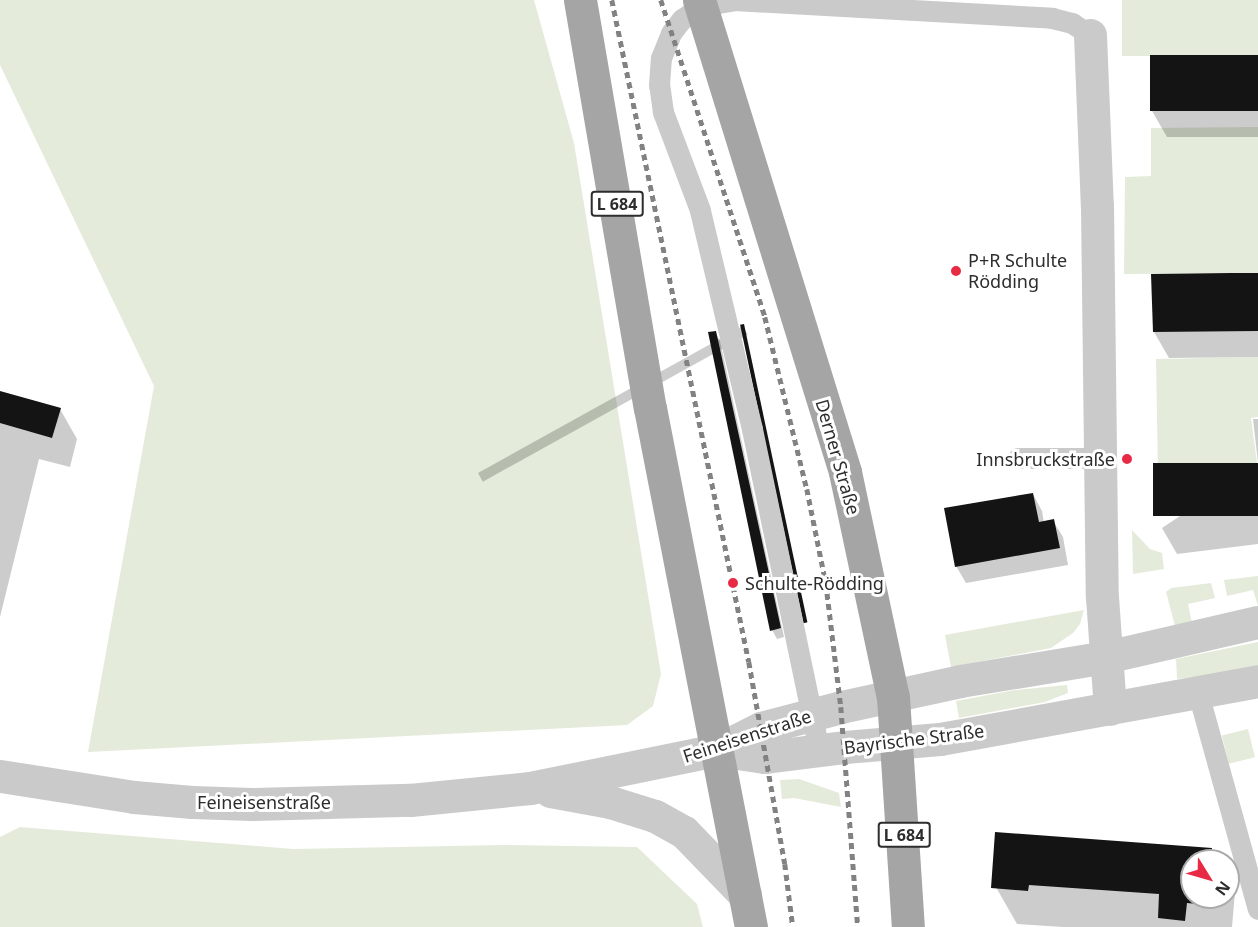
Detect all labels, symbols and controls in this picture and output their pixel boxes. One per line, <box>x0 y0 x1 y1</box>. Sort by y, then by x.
road number: L 684 <box>590 191 644 217</box>
place label: P+R Schulte Rödding <box>968 250 1067 292</box>
marker: P+R Schulte Rödding <box>949 264 963 278</box>
street label: Derner Straße <box>811 397 865 517</box>
place label: Innsbruckstraße <box>976 448 1115 470</box>
marker: Innsbruckstraße <box>1120 452 1134 466</box>
place label: Schulte-Rödding <box>745 572 884 594</box>
marker: Schulte-Rödding <box>726 576 740 590</box>
street label: Feineisenstraße <box>680 705 814 767</box>
street label: Bayrische Straße <box>843 720 985 758</box>
street label: Feineisenstraße <box>197 791 331 813</box>
road number: L 684 <box>877 822 931 848</box>
north arrow <box>1180 849 1240 909</box>
text: N <box>1210 877 1235 900</box>

